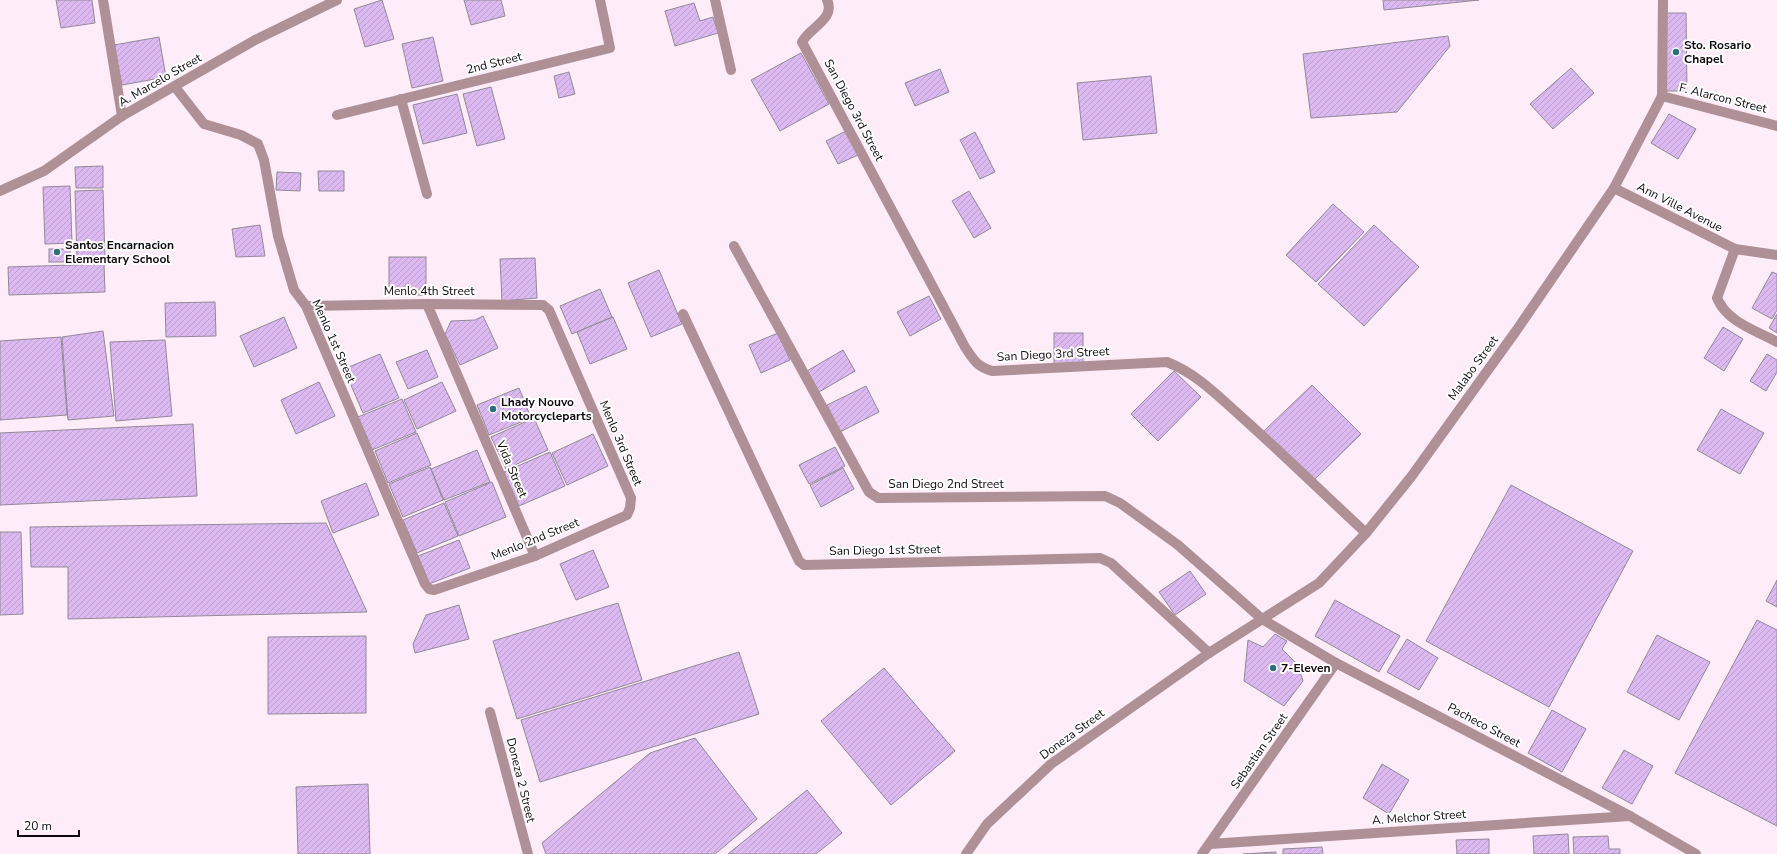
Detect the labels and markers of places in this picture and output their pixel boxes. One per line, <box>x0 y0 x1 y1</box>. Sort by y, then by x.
place label: Sto. Rosario Chapel <box>1684 37 1751 67</box>
marker: Sto. Rosario Chapel <box>1671 47 1681 57</box>
place label: Santos Encarnacion Elementary School <box>65 237 174 267</box>
marker: Santos Encarnacion Elementary School <box>52 247 62 257</box>
place label: Lhady Nouvo Motorcycleparts <box>501 394 592 424</box>
marker: Lhady Nouvo Motorcycleparts <box>488 404 498 414</box>
place label: 7-Eleven <box>1281 660 1330 676</box>
marker: 7-Eleven <box>1268 663 1278 673</box>

